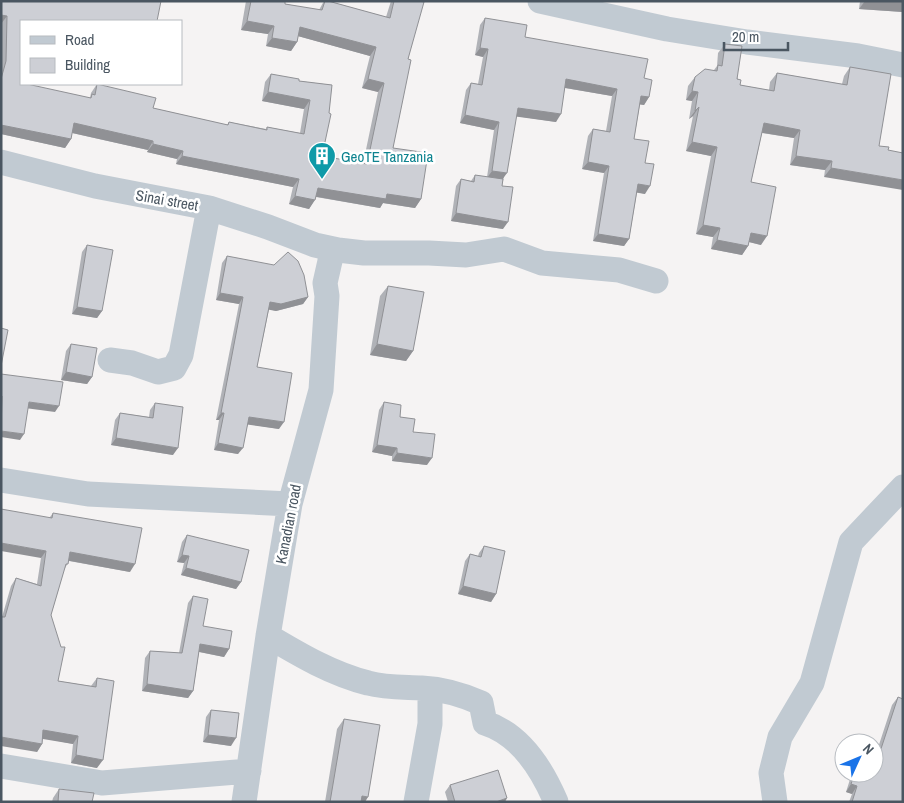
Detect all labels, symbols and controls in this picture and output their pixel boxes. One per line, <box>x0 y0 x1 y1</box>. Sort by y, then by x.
legend <box>20 20 182 85</box>
scale bar <box>724 20 788 52</box>
text: 20 m <box>732 26 759 47</box>
text: Road <box>65 29 94 50</box>
text: Building <box>65 54 110 75</box>
building icon: GeoTE Tanzania <box>307 141 337 180</box>
place label: GeoTE Tanzania <box>341 146 434 167</box>
street label: Sinai street <box>134 184 200 216</box>
street label: Kanadian road <box>270 482 306 566</box>
north arrow <box>834 733 884 783</box>
text: N <box>859 740 878 758</box>

